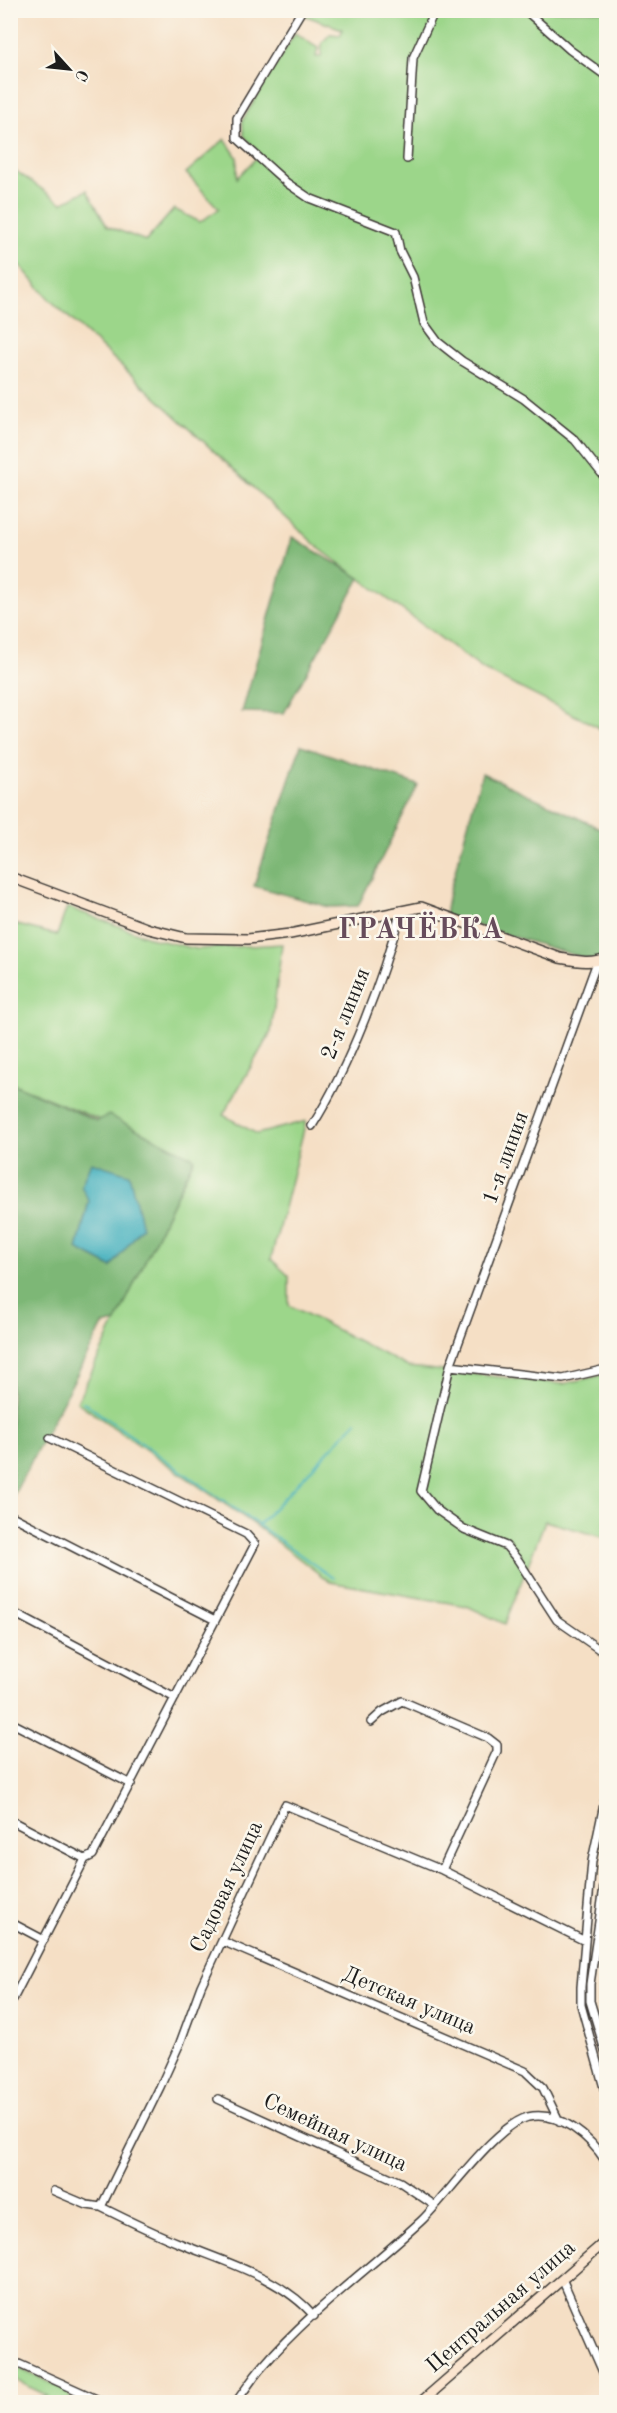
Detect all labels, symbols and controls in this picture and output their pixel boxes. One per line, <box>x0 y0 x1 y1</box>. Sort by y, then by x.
north arrow <box>39 39 99 99</box>
text: С <box>71 67 90 83</box>
district label: ГРАЧЁВКА <box>338 911 504 945</box>
street label: 2-я линия <box>318 965 374 1063</box>
street label: 1-я линия <box>479 1109 533 1207</box>
street label: Садовая улица <box>187 1818 267 1956</box>
street label: Детская улица <box>339 1963 479 2039</box>
street label: Семейная улица <box>260 2090 411 2176</box>
street label: Центральная улица <box>422 2236 580 2377</box>

